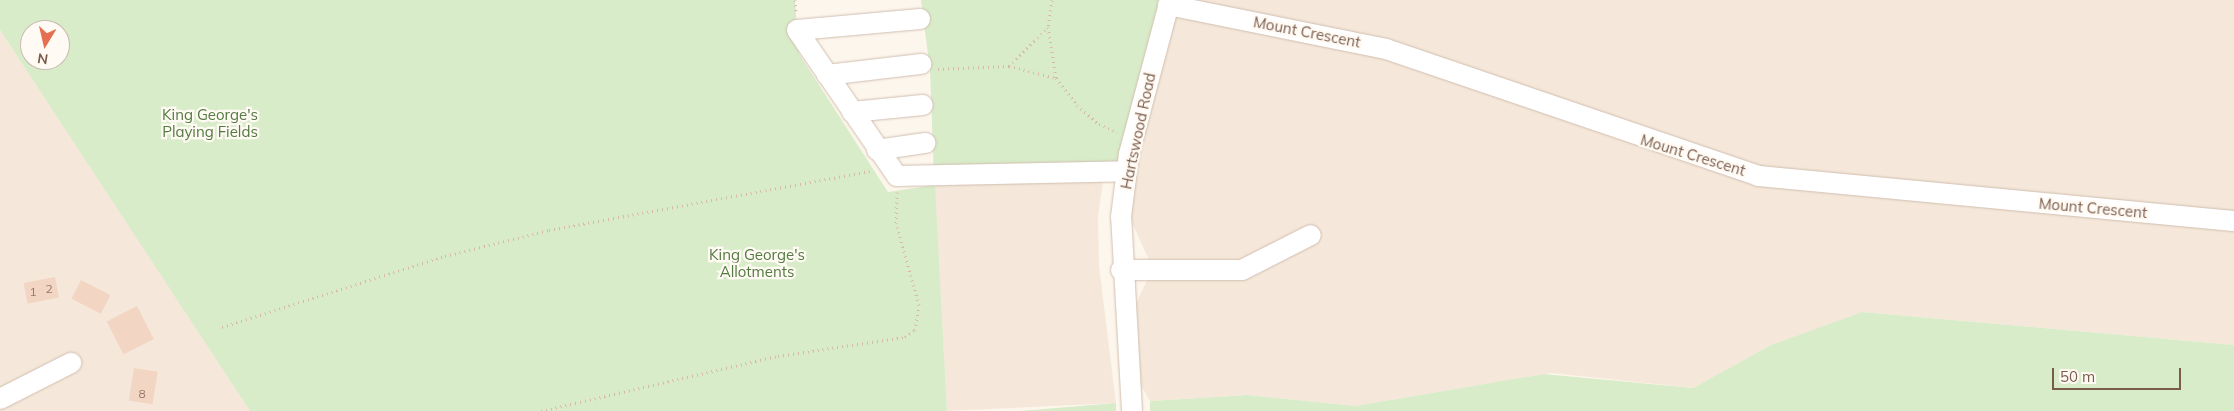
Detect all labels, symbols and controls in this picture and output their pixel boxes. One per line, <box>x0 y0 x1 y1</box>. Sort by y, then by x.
street label: Mount Crescent <box>1252 13 1362 51</box>
north arrow <box>20 20 70 70</box>
text: N <box>36 49 49 69</box>
street label: Hartswood Road <box>1117 71 1159 191</box>
park label: King George's Playing Fields <box>162 105 258 140</box>
street label: Mount Crescent <box>1638 130 1748 180</box>
street label: Mount Crescent <box>2038 194 2148 222</box>
park label: King George's Allotments <box>709 245 805 280</box>
house number: 2 <box>45 282 53 296</box>
house number: 1 <box>29 285 37 299</box>
scale bar <box>2054 358 2183 390</box>
text: 50 m <box>2060 367 2095 386</box>
house number: 8 <box>138 387 146 401</box>

